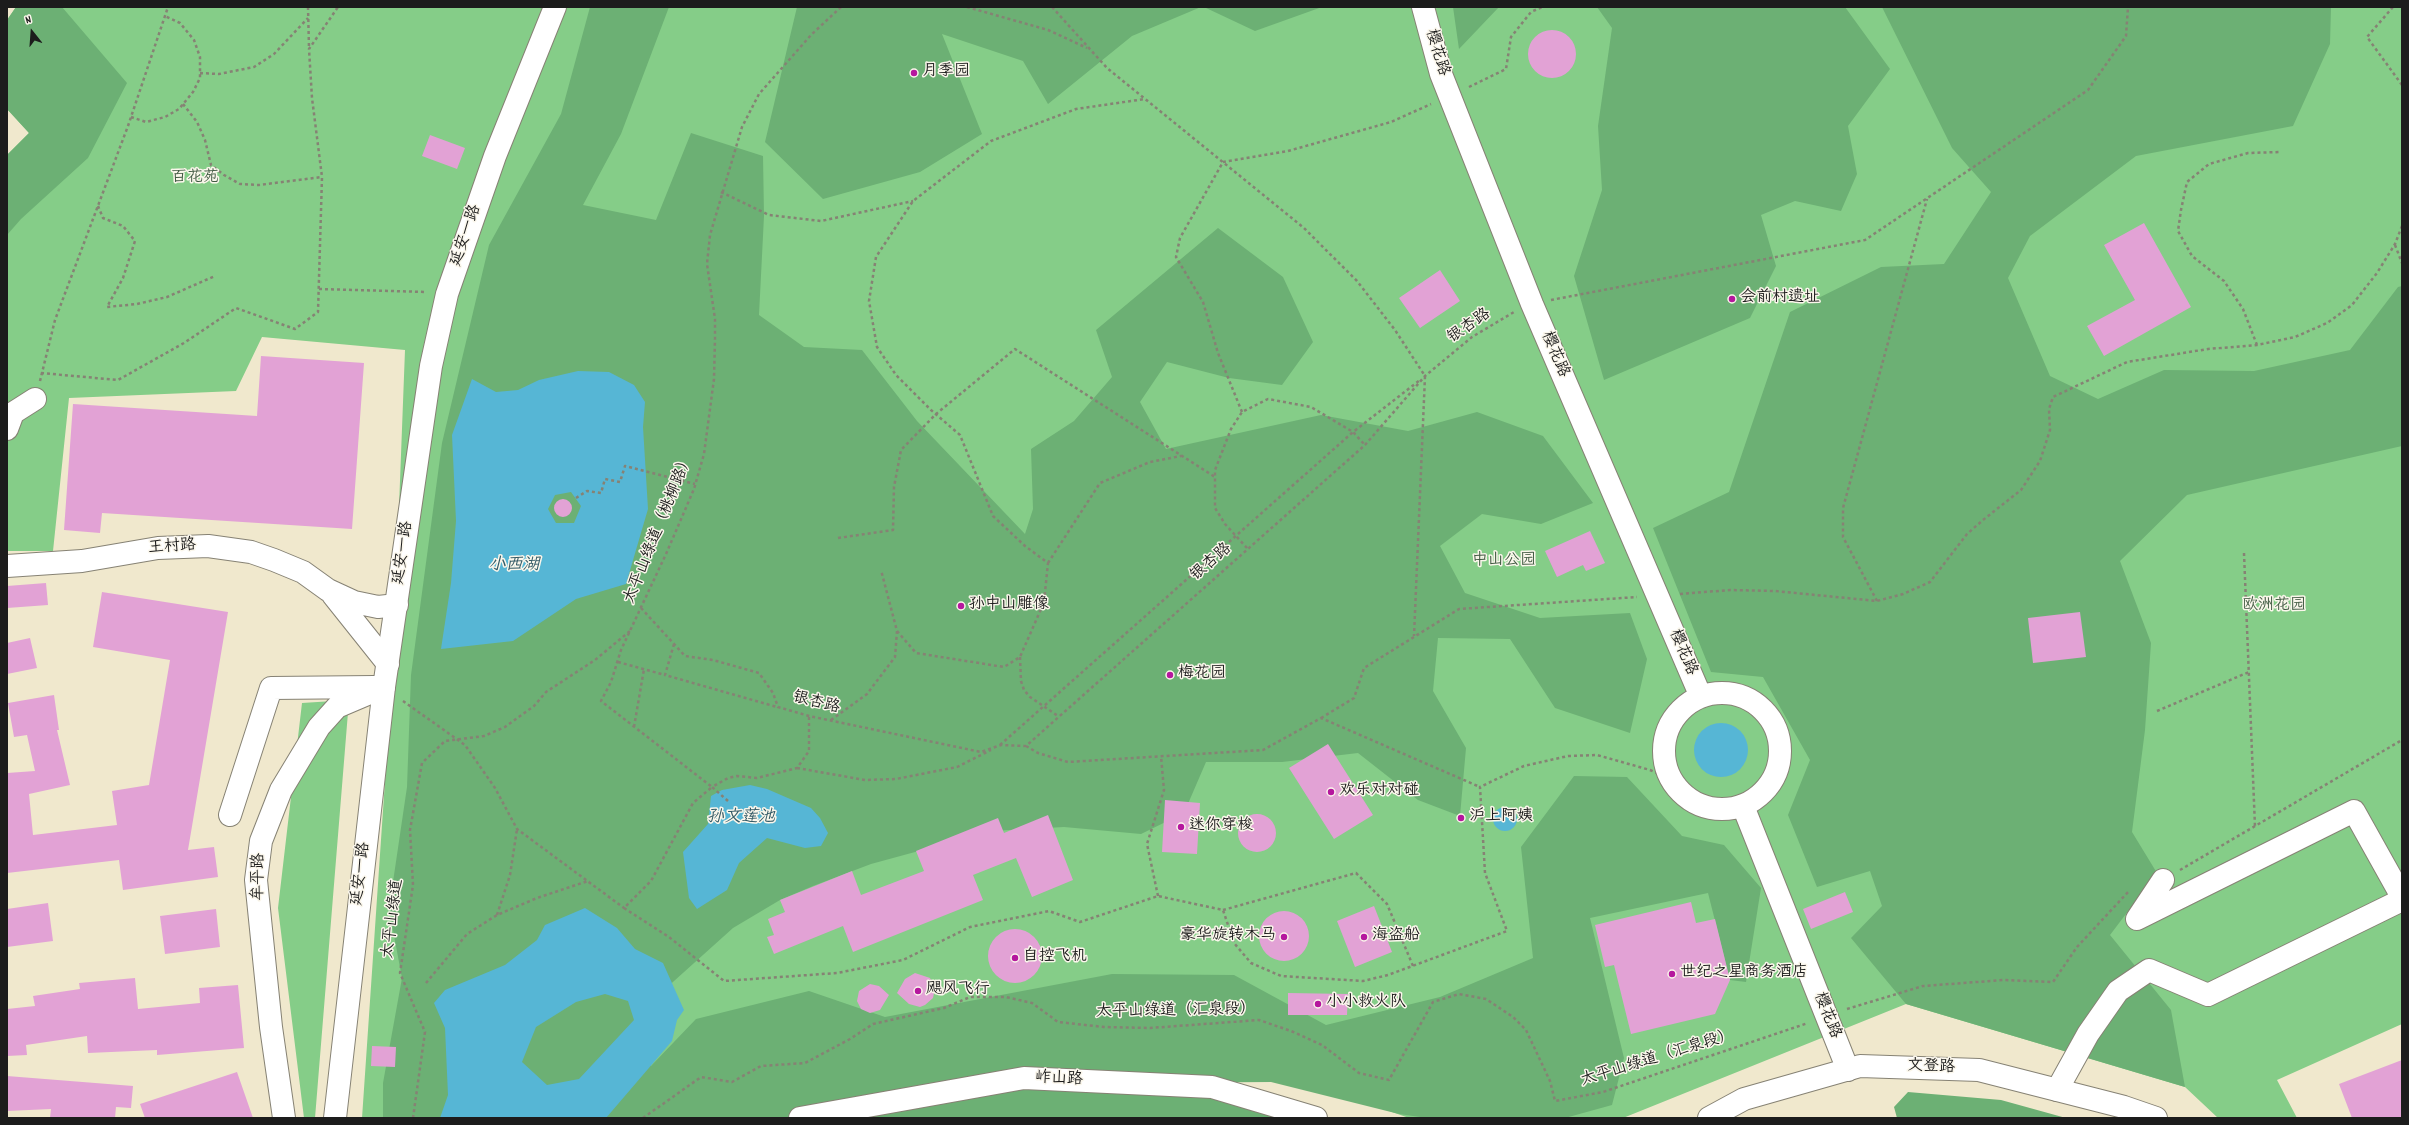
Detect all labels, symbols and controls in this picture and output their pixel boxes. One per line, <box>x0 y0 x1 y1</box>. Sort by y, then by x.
north arrow <box>12 12 52 52</box>
text: N <box>24 12 33 29</box>
street label: 樱花路 <box>1420 27 1452 79</box>
place label: 月季园 <box>922 63 970 83</box>
marker: 月季园 <box>909 68 919 78</box>
park label: 百花苑 <box>171 169 219 189</box>
street label: 延安一路 <box>448 203 486 269</box>
place label: 会前村遗址 <box>1740 289 1820 309</box>
marker: 会前村遗址 <box>1727 294 1737 304</box>
street label: 银杏路 <box>1445 305 1495 349</box>
street label: 樱花路 <box>1536 329 1572 381</box>
street label: 太平山绿道（桃柳路） <box>621 451 699 607</box>
street label: 延安一路 <box>390 520 418 586</box>
street label: 王村路 <box>147 537 197 559</box>
street label: 银杏路 <box>1188 540 1236 586</box>
park label: 中山公园 <box>1472 552 1536 572</box>
water label: 小西湖 <box>489 557 539 577</box>
place label: 孙中山雕像 <box>969 596 1049 616</box>
park label: 欧洲花园 <box>2242 597 2306 617</box>
marker: 孙中山雕像 <box>956 601 966 611</box>
street label: 樱花路 <box>1664 627 1700 679</box>
place label: 梅花园 <box>1178 665 1226 685</box>
marker: 梅花园 <box>1165 670 1175 680</box>
street label: 银杏路 <box>790 689 842 719</box>
place label: 欢乐对对碰 <box>1339 782 1419 802</box>
marker: 欢乐对对碰 <box>1326 787 1336 797</box>
place label: 沪上阿姨 <box>1469 808 1533 828</box>
water label: 孙文莲池 <box>707 809 775 829</box>
marker: 沪上阿姨 <box>1456 813 1466 823</box>
place label: 迷你穿梭 <box>1189 817 1253 837</box>
marker: 迷你穿梭 <box>1176 822 1186 832</box>
street label: 延安一路 <box>349 841 375 907</box>
street label: 牟平路 <box>250 853 270 901</box>
street label: 太平山绿道 <box>380 878 408 960</box>
place label: 豪华旋转木马 <box>1180 927 1276 947</box>
place label: 海盗船 <box>1372 927 1420 947</box>
marker: 豪华旋转木马 <box>1279 932 1289 942</box>
marker: 海盗船 <box>1359 932 1369 942</box>
place label: 自控飞机 <box>1023 948 1087 968</box>
marker: 自控飞机 <box>1010 953 1020 963</box>
place label: 世纪之星商务酒店 <box>1680 964 1808 984</box>
marker: 世纪之星商务酒店 <box>1667 969 1677 979</box>
place label: 飓风飞行 <box>926 981 990 1001</box>
marker: 飓风飞行 <box>913 986 923 996</box>
street label: 樱花路 <box>1808 990 1844 1042</box>
place label: 小小救火队 <box>1326 994 1406 1014</box>
marker: 小小救火队 <box>1313 999 1323 1009</box>
street label: 太平山绿道（汇泉段） <box>1096 1001 1256 1023</box>
street label: 太平山绿道（汇泉段） <box>1579 1026 1737 1092</box>
street label: 文登路 <box>1907 1058 1955 1078</box>
street label: 岞山路 <box>1035 1069 1083 1091</box>

